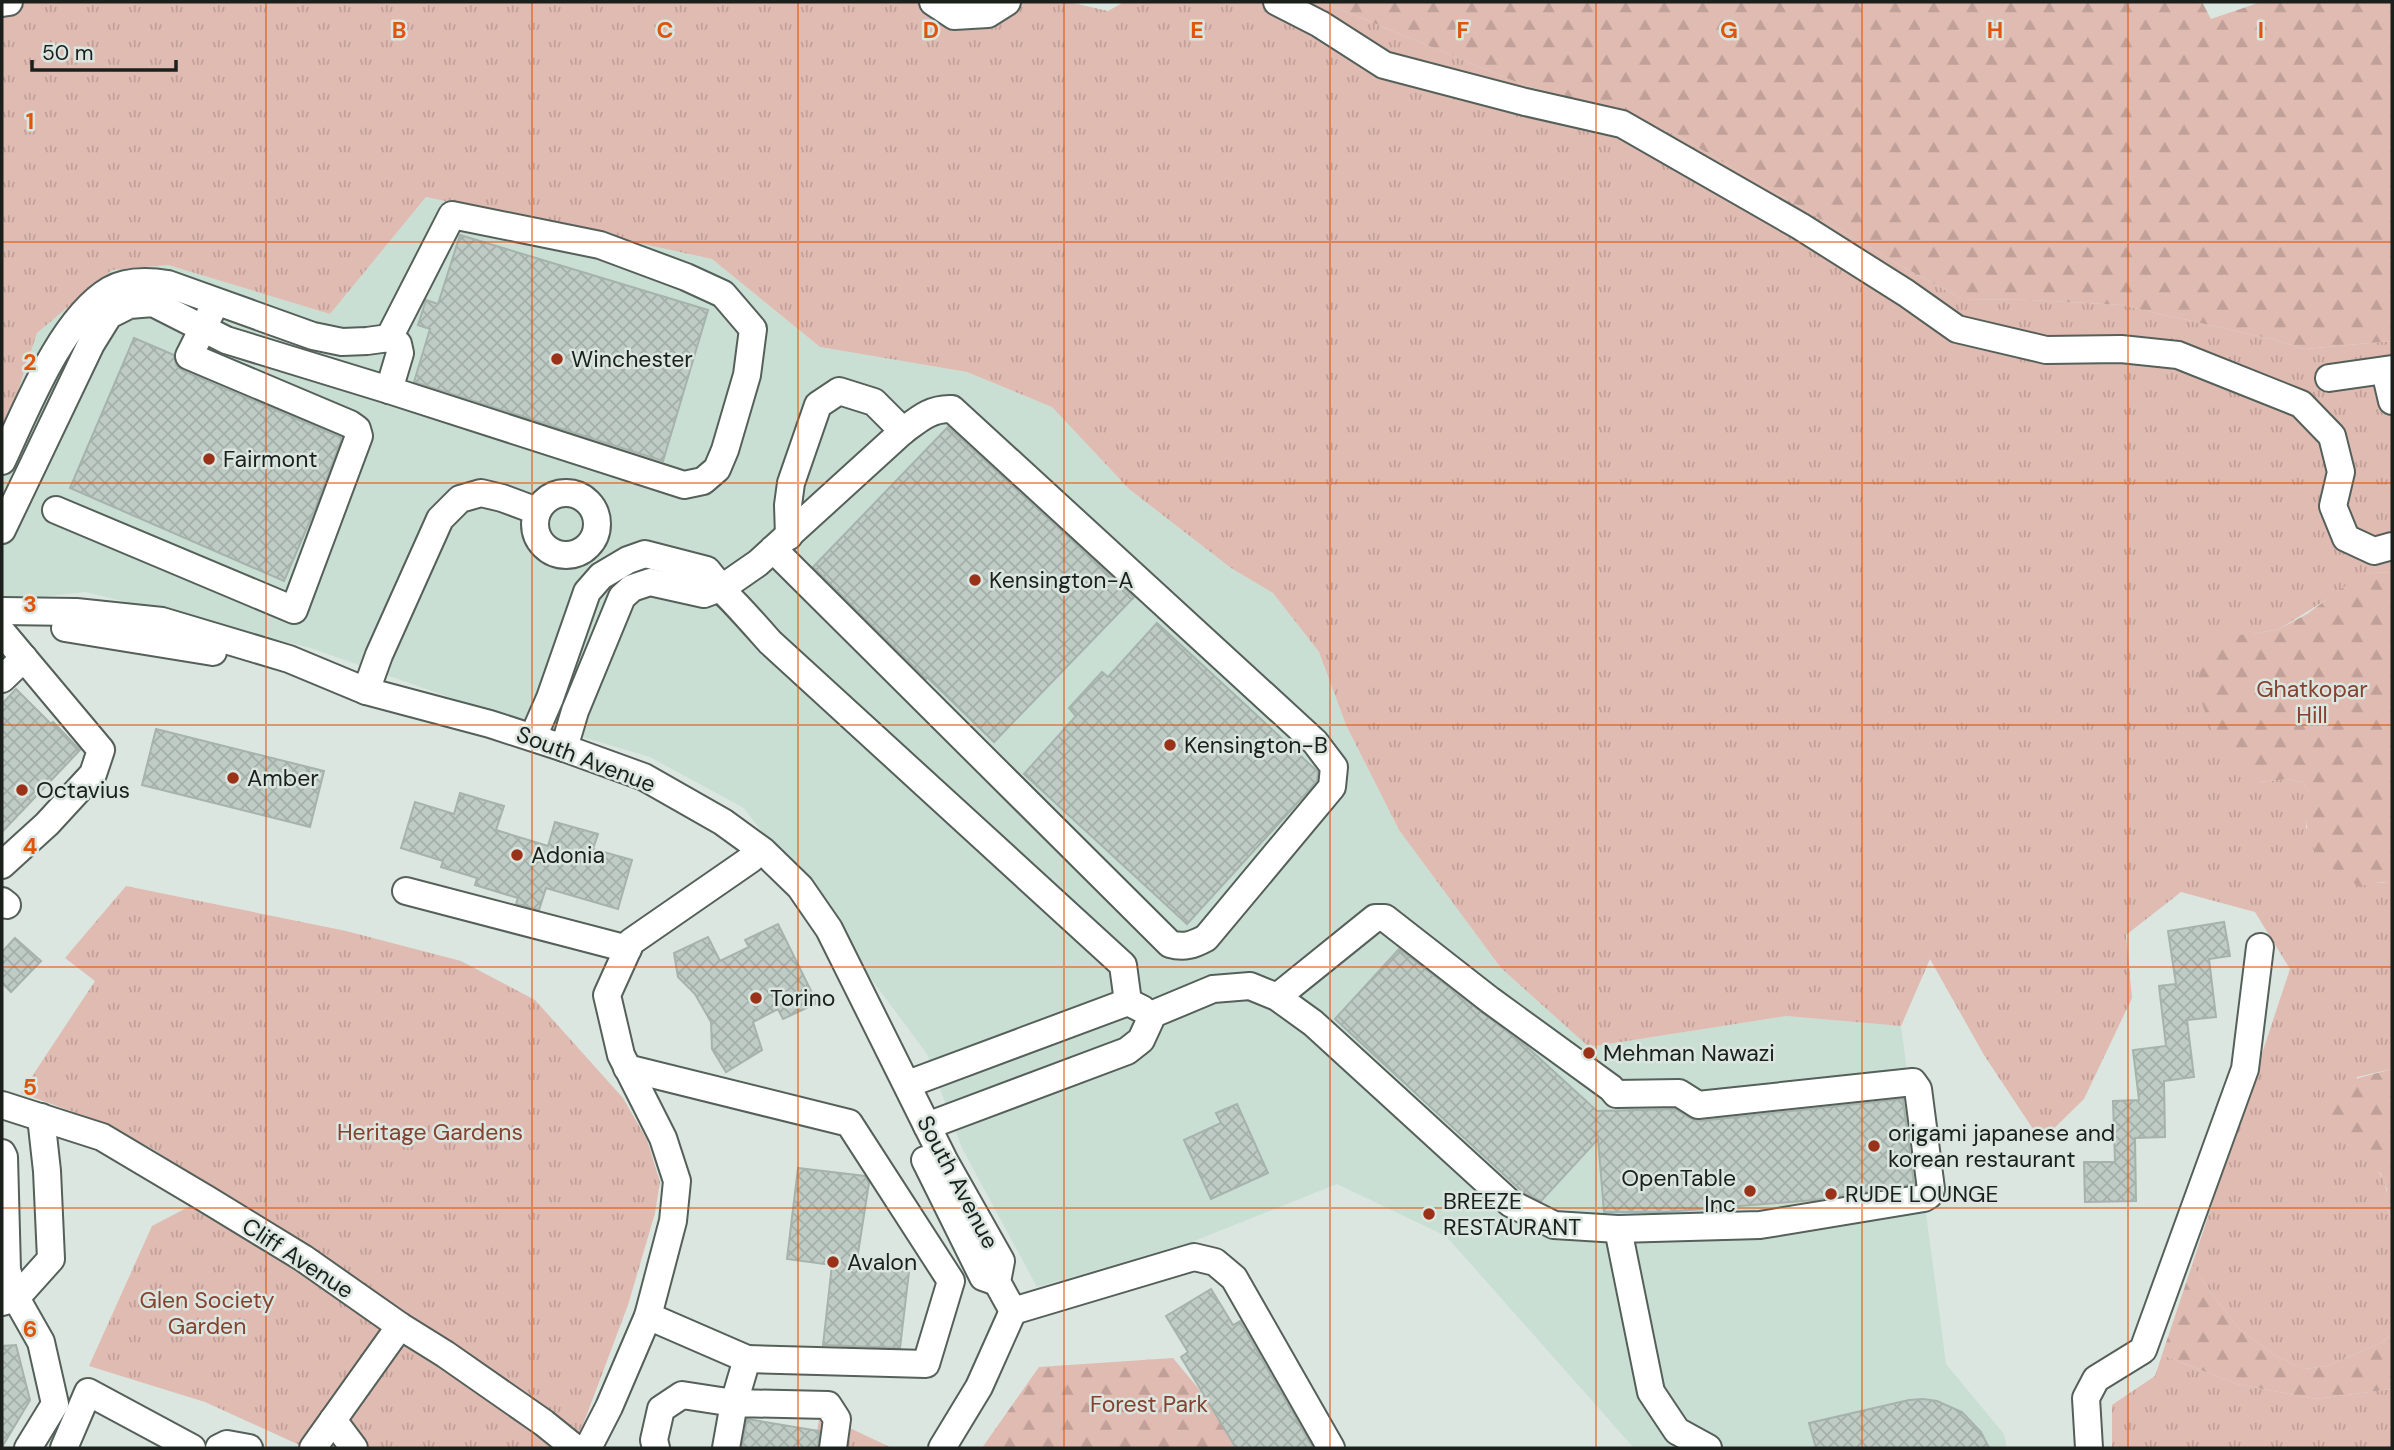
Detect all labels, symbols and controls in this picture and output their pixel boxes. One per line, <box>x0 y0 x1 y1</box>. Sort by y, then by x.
text: B <box>392 15 406 45</box>
text: C <box>657 15 673 45</box>
text: D <box>923 15 939 45</box>
text: E <box>1190 15 1204 45</box>
text: F <box>1457 15 1470 45</box>
text: G <box>1720 15 1738 45</box>
text: H <box>1987 15 2003 45</box>
text: I <box>2258 15 2264 45</box>
scale bar <box>32 28 175 72</box>
text: 50 m <box>42 39 93 67</box>
text: 1 <box>26 106 34 136</box>
place label: Winchester <box>571 344 693 374</box>
text: 2 <box>23 347 37 377</box>
marker: Winchester <box>549 351 565 367</box>
place label: Fairmont <box>223 444 317 474</box>
marker: Fairmont <box>201 451 217 467</box>
place label: Kensington-A <box>989 565 1134 595</box>
marker: Kensington-A <box>967 572 983 588</box>
text: 3 <box>23 589 37 619</box>
park label: Ghatkopar Hill <box>2256 674 2368 730</box>
street label: South Avenue <box>512 719 660 799</box>
place label: Kensington-B <box>1184 730 1328 760</box>
marker: Kensington-B <box>1162 737 1178 753</box>
place label: Amber <box>247 763 319 793</box>
marker: Amber <box>225 770 241 786</box>
place label: Octavius <box>36 775 130 805</box>
marker: Octavius <box>14 782 30 798</box>
text: 4 <box>23 831 38 861</box>
place label: Adonia <box>531 840 605 870</box>
marker: Adonia <box>509 847 525 863</box>
place label: Torino <box>770 983 835 1013</box>
marker: Torino <box>748 990 764 1006</box>
place label: Mehman Nawazi <box>1603 1038 1775 1068</box>
marker: Mehman Nawazi <box>1581 1045 1597 1061</box>
text: 5 <box>23 1072 37 1102</box>
street label: South Avenue <box>910 1110 1006 1254</box>
park label: Heritage Gardens <box>337 1117 523 1147</box>
place label: origami japanese and korean restaurant <box>1888 1118 2115 1174</box>
marker: origami japanese and korean restaurant <box>1866 1138 1882 1154</box>
place label: OpenTable Inc <box>1621 1163 1736 1219</box>
place label: RUDE LOUNGE <box>1845 1179 1998 1209</box>
marker: OpenTable Inc <box>1742 1183 1758 1199</box>
place label: BREEZE RESTAURANT <box>1443 1186 1581 1242</box>
marker: RUDE LOUNGE <box>1823 1186 1839 1202</box>
marker: BREEZE RESTAURANT <box>1421 1206 1437 1222</box>
street label: Cliff Avenue <box>237 1211 359 1305</box>
place label: Avalon <box>847 1247 917 1277</box>
marker: Avalon <box>825 1254 841 1270</box>
park label: Glen Society Garden <box>139 1285 275 1341</box>
text: 6 <box>23 1314 37 1344</box>
park label: Forest Park <box>1090 1389 1209 1419</box>

